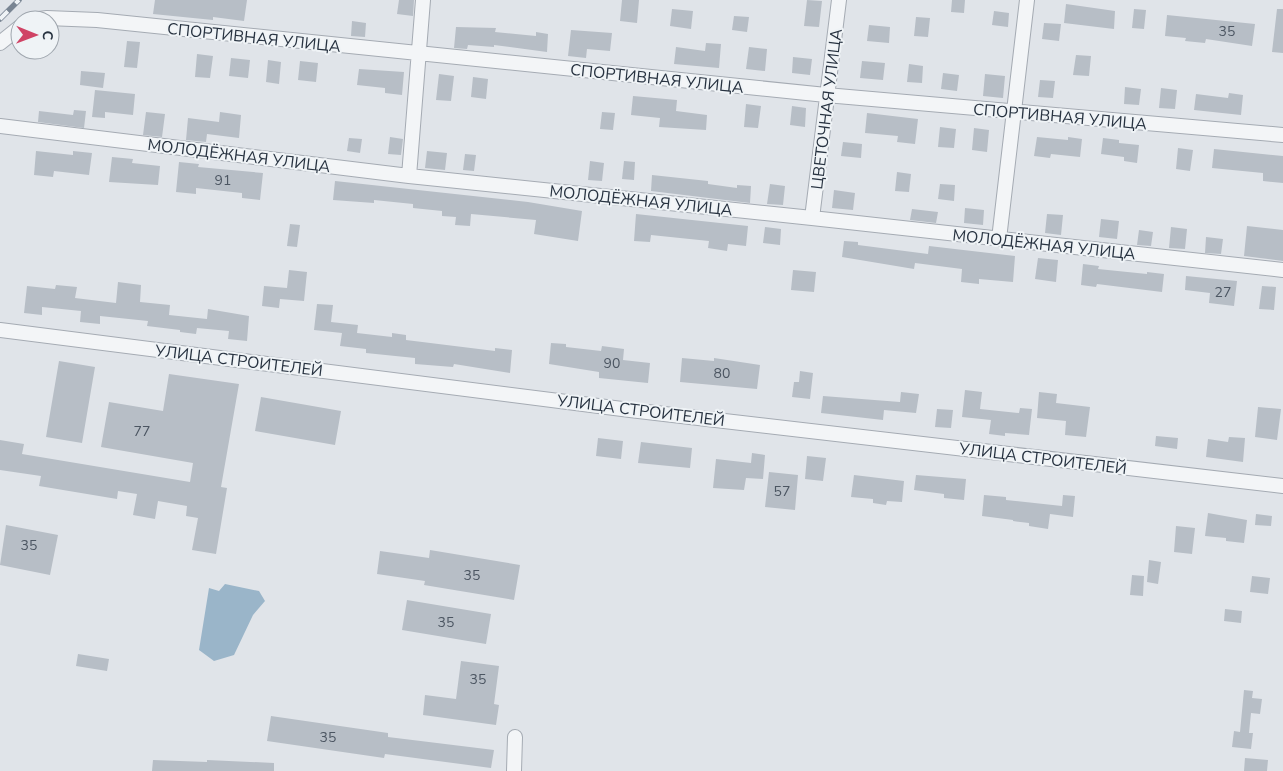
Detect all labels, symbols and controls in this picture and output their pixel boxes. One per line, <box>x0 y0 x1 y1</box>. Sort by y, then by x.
north arrow <box>10 10 60 60</box>
street label: СПОРТИВНАЯ УЛИЦА <box>166 18 342 58</box>
house number: 35 <box>1219 22 1235 41</box>
street label: ЦВЕТОЧНАЯ УЛИЦА <box>806 27 848 191</box>
text: С <box>38 30 57 41</box>
street label: СПОРТИВНАЯ УЛИЦА <box>569 59 745 99</box>
street label: СПОРТИВНАЯ УЛИЦА <box>972 98 1148 136</box>
street label: МОЛОДЁЖНАЯ УЛИЦА <box>146 134 332 178</box>
house number: 91 <box>215 171 231 190</box>
street label: МОЛОДЁЖНАЯ УЛИЦА <box>548 180 734 222</box>
street label: МОЛОДЁЖНАЯ УЛИЦА <box>951 224 1137 266</box>
house number: 27 <box>1215 283 1231 302</box>
street label: УЛИЦА СТРОИТЕЛЕЙ <box>153 340 324 382</box>
house number: 90 <box>604 354 620 373</box>
house number: 80 <box>714 364 730 383</box>
street label: УЛИЦА СТРОИТЕЛЕЙ <box>555 390 726 432</box>
house number: 77 <box>134 422 150 441</box>
street label: УЛИЦА СТРОИТЕЛЕЙ <box>957 438 1128 480</box>
house number: 57 <box>774 482 790 501</box>
house number: 35 <box>21 536 37 555</box>
house number: 35 <box>464 566 480 585</box>
house number: 35 <box>438 613 454 632</box>
house number: 35 <box>470 670 486 689</box>
house number: 35 <box>320 728 336 747</box>

